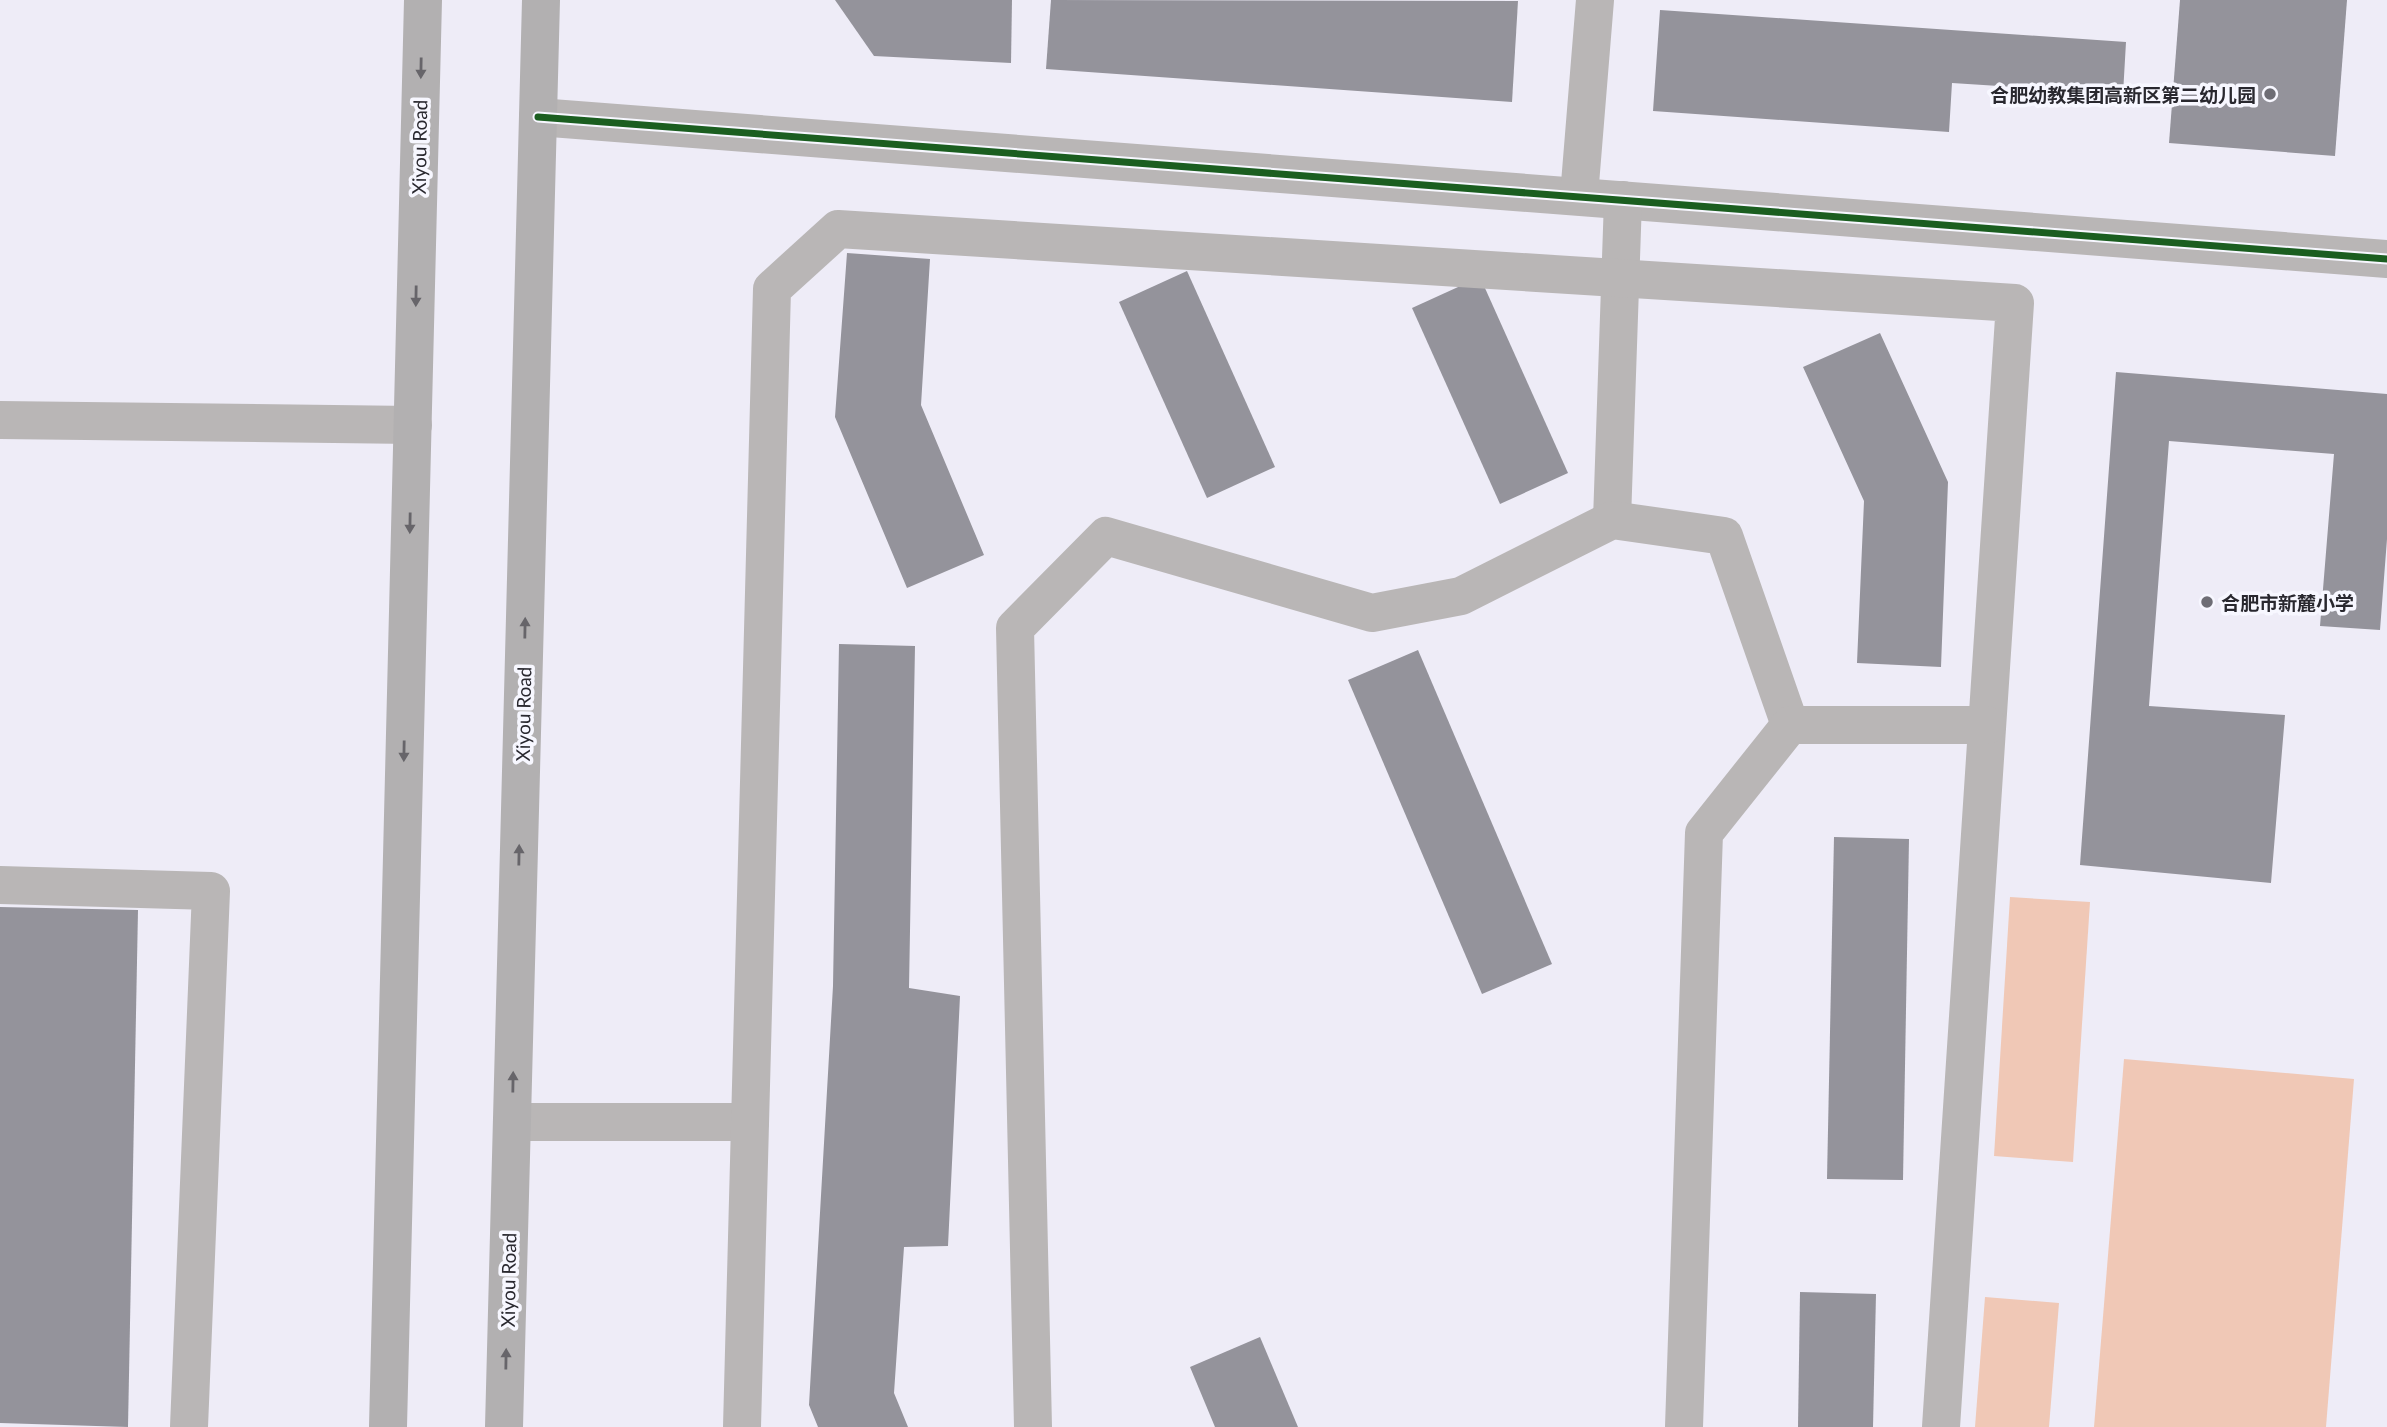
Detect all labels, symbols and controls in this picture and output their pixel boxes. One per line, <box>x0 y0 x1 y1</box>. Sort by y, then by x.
one-way arrow <box>416 57 427 79</box>
place label: 合肥幼教集团高新区第二幼儿园 <box>1990 83 2256 106</box>
marker: 合肥幼教集团高新区第二幼儿园 <box>2262 86 2278 102</box>
street label: Xiyou Road <box>407 99 431 195</box>
one-way arrow <box>410 285 421 307</box>
one-way arrow <box>404 512 416 534</box>
place label: 合肥市新麓小学 <box>2221 591 2354 614</box>
marker: 合肥市新麓小学 <box>2199 594 2215 610</box>
one-way arrow <box>519 616 530 638</box>
street label: Xiyou Road <box>511 666 535 762</box>
one-way arrow <box>399 740 410 762</box>
one-way arrow <box>513 844 525 866</box>
one-way arrow <box>507 1071 519 1093</box>
street label: Xiyou Road <box>496 1232 520 1328</box>
one-way arrow <box>501 1348 512 1370</box>

